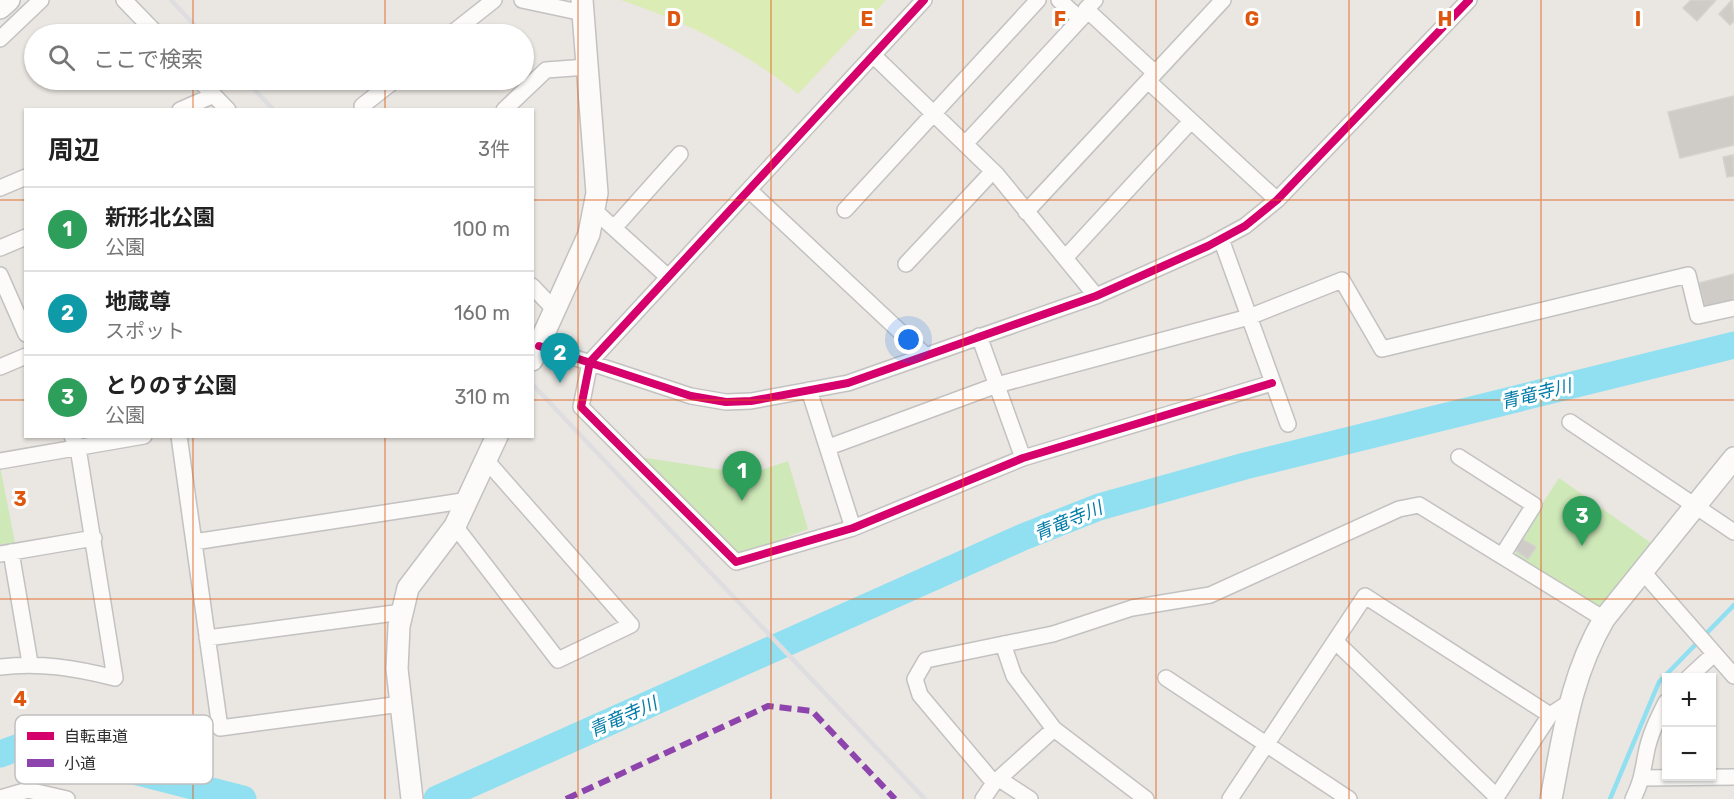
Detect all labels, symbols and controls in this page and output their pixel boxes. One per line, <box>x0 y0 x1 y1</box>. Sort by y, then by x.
text: D <box>667 7 681 31</box>
text: E <box>861 7 873 31</box>
text: F <box>1054 7 1066 31</box>
text: G <box>1245 7 1259 31</box>
text: H <box>1438 7 1452 31</box>
text: I <box>1635 7 1641 31</box>
search box <box>24 24 534 90</box>
icon: search <box>45 41 78 74</box>
text: ここで検索 <box>93 46 203 73</box>
text: 周辺 <box>48 135 100 166</box>
text: 3件 <box>478 137 510 161</box>
text: 新形北公園 <box>105 204 215 231</box>
text: 1 <box>63 217 72 241</box>
text: 100 m <box>453 217 510 241</box>
text: 公園 <box>105 235 145 259</box>
text: 地蔵尊 <box>105 288 171 315</box>
text: 2 <box>61 301 74 325</box>
text: 160 m <box>454 301 510 325</box>
text: スポット <box>105 319 185 343</box>
your location <box>894 325 923 354</box>
pin: 2 <box>540 334 580 383</box>
text: とりのす公園 <box>105 372 237 399</box>
water label: 青竜寺川 <box>1498 374 1576 413</box>
text: 3 <box>61 385 74 409</box>
text: 310 m <box>454 385 510 409</box>
text: 公園 <box>105 403 145 427</box>
pin: 1 <box>722 452 762 501</box>
text: 3 <box>13 487 27 511</box>
water label: 青竜寺川 <box>1031 496 1107 545</box>
pin: 3 <box>1562 496 1602 546</box>
map controls <box>1662 673 1716 781</box>
button: + <box>1662 673 1716 727</box>
text: 4 <box>13 687 27 711</box>
water label: 青竜寺川 <box>586 691 662 742</box>
legend <box>15 715 213 784</box>
text: 自転車道 <box>64 727 128 746</box>
button: − <box>1662 727 1716 781</box>
text: 小道 <box>64 754 96 773</box>

